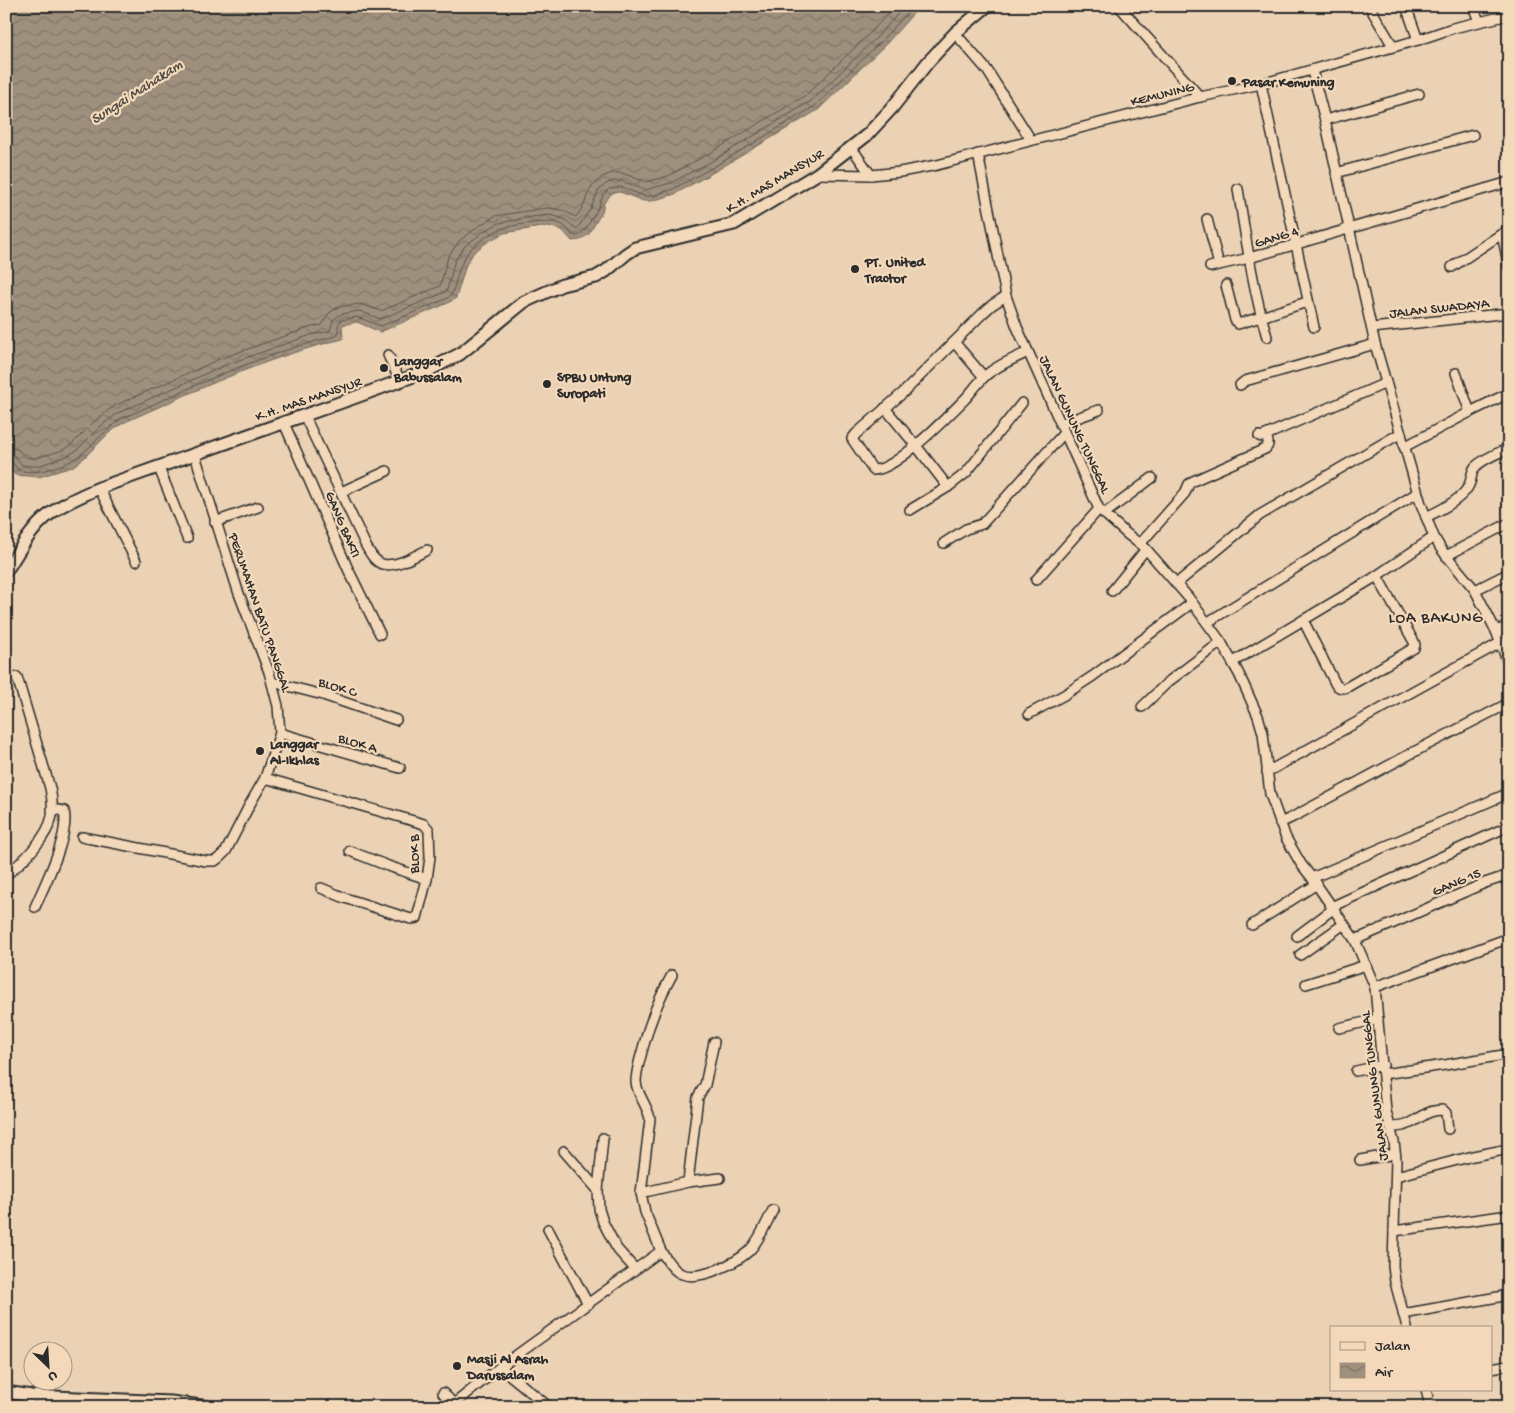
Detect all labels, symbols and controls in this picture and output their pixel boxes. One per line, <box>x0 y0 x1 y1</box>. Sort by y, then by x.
water label: Sungai Mahakam <box>88 56 187 129</box>
marker: Pasar Kemuning <box>1226 75 1238 87</box>
place label: Pasar Kemuning <box>1241 75 1334 92</box>
street label: KEMUNING <box>1129 79 1197 111</box>
street label: K.H. MAS MANSYUR <box>723 146 828 218</box>
street label: GANG 4 <box>1253 224 1301 253</box>
place label: PT. United Tractor <box>864 255 927 288</box>
marker: PT. United Tractor <box>849 263 861 275</box>
street label: JALAN SWADAYA <box>1388 296 1491 323</box>
street label: JALAN GUNUNG TUNGGAL <box>1034 353 1114 498</box>
place label: Langgar Babussalam <box>393 354 462 387</box>
marker: Langgar Babussalam <box>378 362 390 374</box>
place label: SPBU Untung Suropati <box>557 370 631 403</box>
street label: K.H. MAS MANSYUR <box>254 374 365 426</box>
marker: SPBU Untung Suropati <box>541 378 553 390</box>
street label: GANG BAKTI <box>320 489 363 561</box>
street label: PERUMAHAN BATU PANGGAL <box>223 530 294 695</box>
district label: LOA BAKUNG <box>1389 610 1483 629</box>
street label: BLOK C <box>315 674 360 703</box>
street label: BLOK A <box>335 730 380 758</box>
place label: Langgar Al-Ikhlas <box>269 737 320 770</box>
marker: Langgar Al-Ikhlas <box>254 745 266 757</box>
street label: BLOK B <box>407 834 424 874</box>
street label: GANG 15 <box>1430 865 1484 901</box>
street label: JALAN GUNUNG TUNGGAL <box>1358 1009 1393 1161</box>
legend <box>1330 1326 1492 1390</box>
text: Jalan <box>1375 1338 1410 1356</box>
north arrow <box>22 1340 72 1390</box>
place label: Masji Al Asrah Darussalam <box>465 1352 549 1385</box>
marker: Masji Al Asrah Darussalam <box>451 1360 463 1372</box>
text: Air <box>1375 1364 1394 1382</box>
text: U <box>45 1366 60 1385</box>

